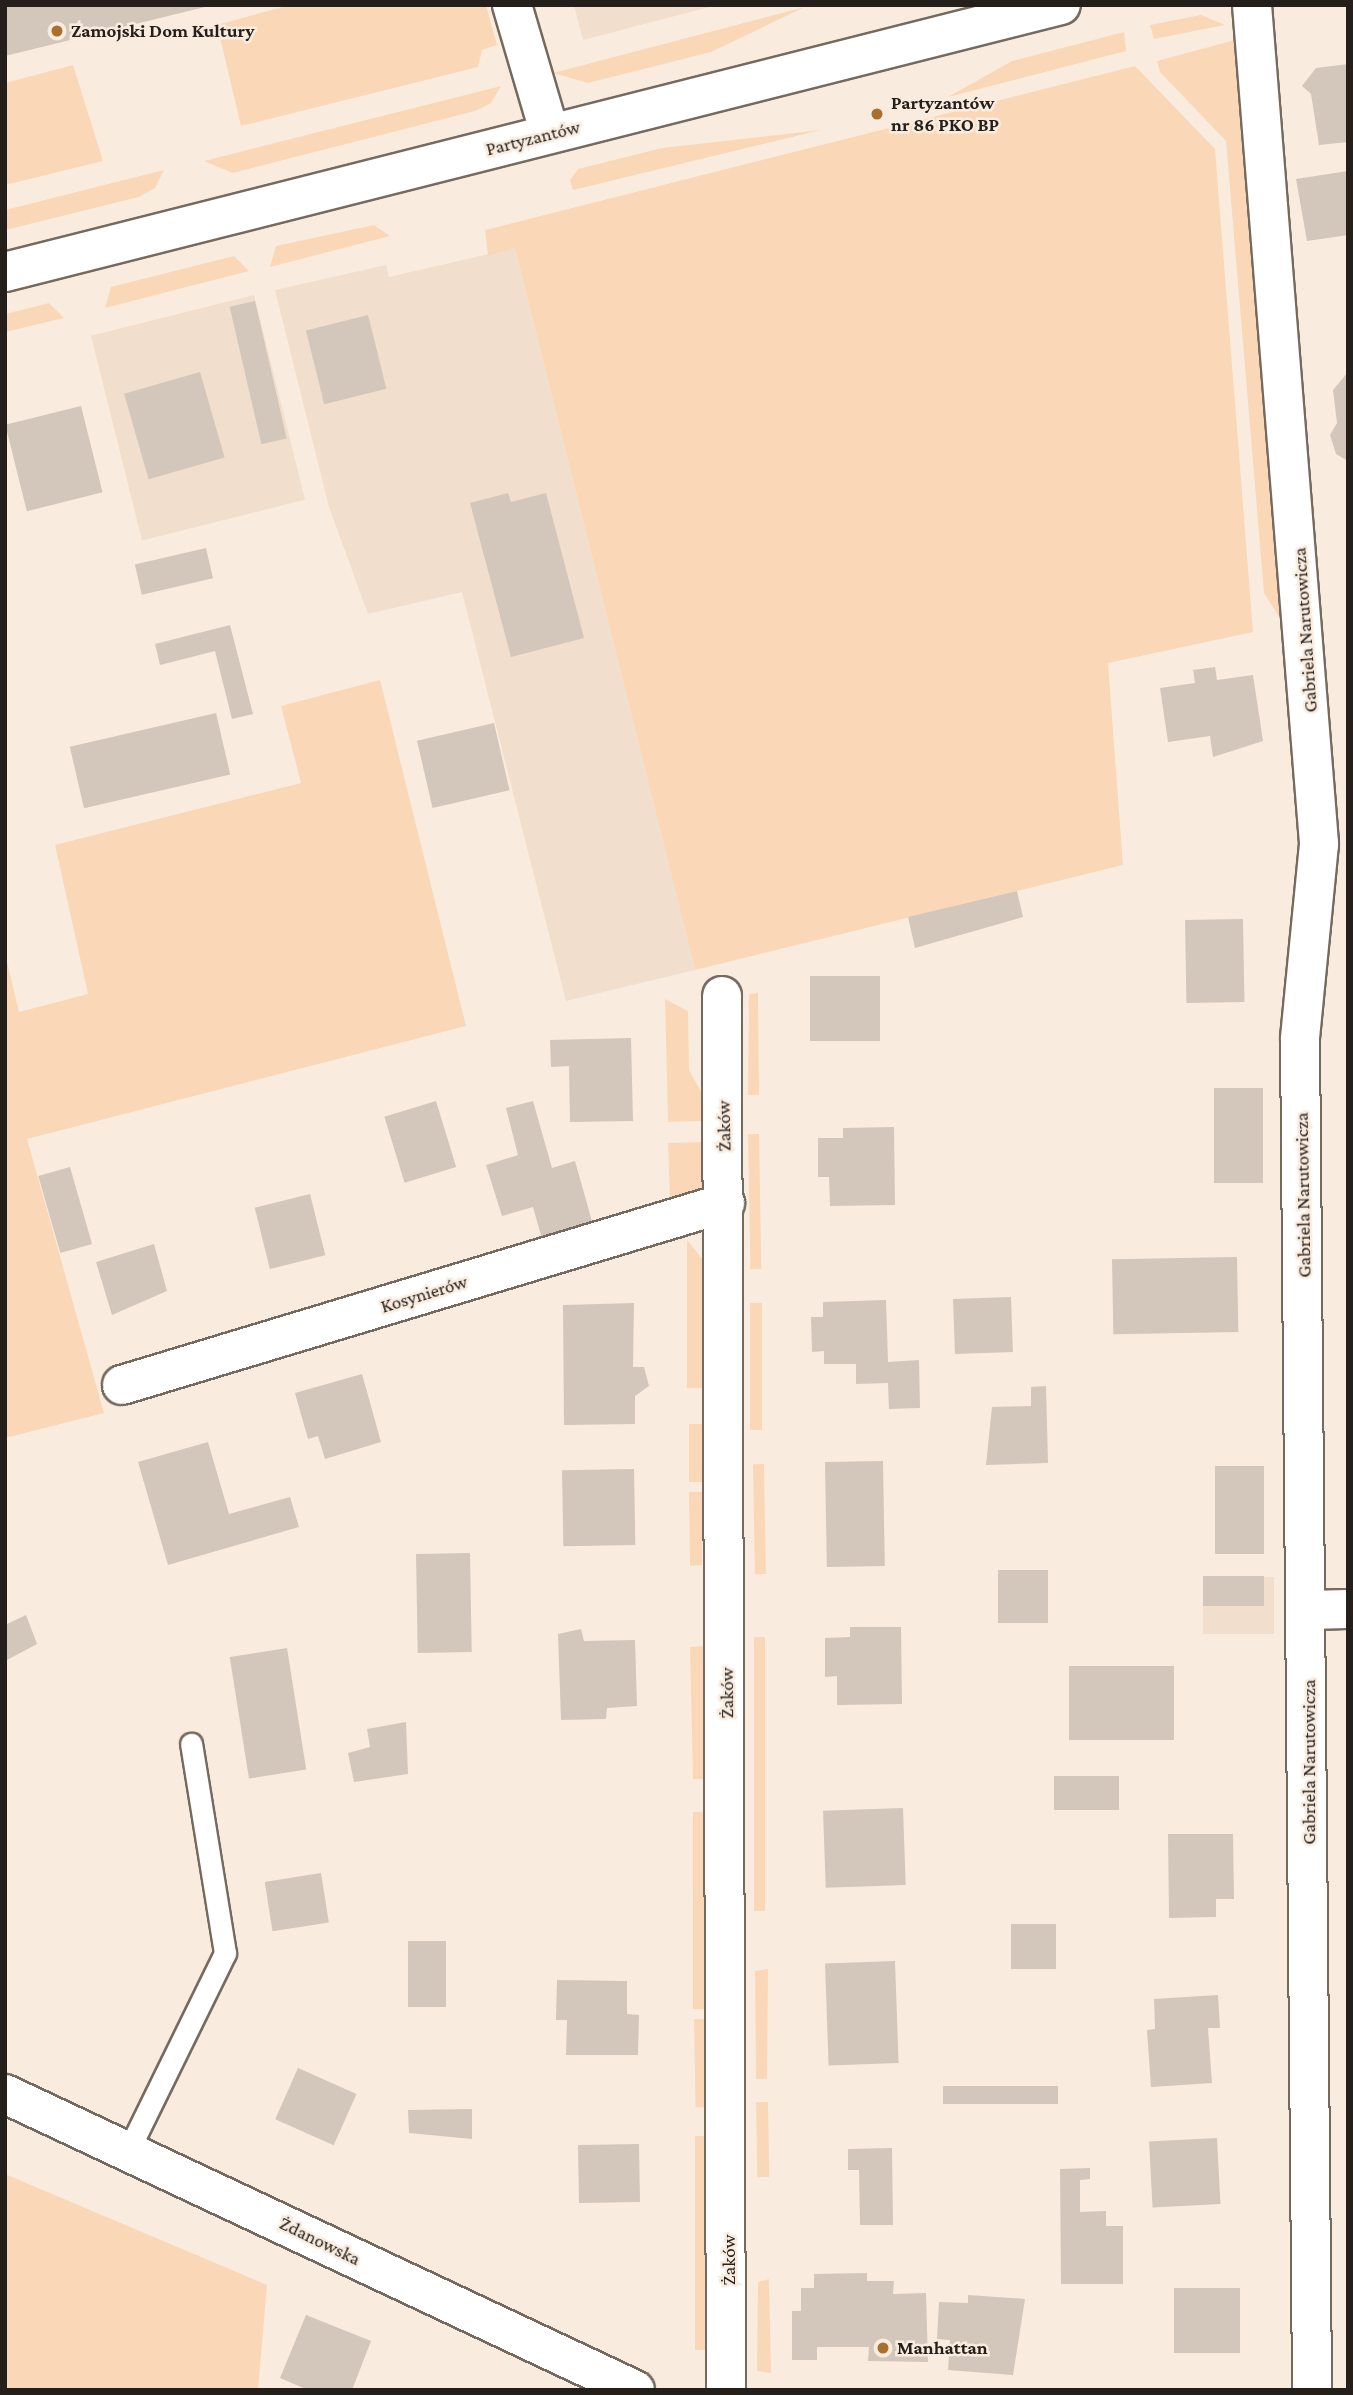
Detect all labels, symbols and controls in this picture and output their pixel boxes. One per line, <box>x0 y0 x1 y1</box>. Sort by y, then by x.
place label: Zamojski Dom Kultury <box>71 20 254 42</box>
marker: Zamojski Dom Kultury <box>49 23 65 39</box>
place label: Partyzantów nr 86 PKO BP <box>891 92 999 136</box>
marker: Partyzantów nr 86 PKO BP <box>869 106 885 122</box>
street label: Partyzantów <box>484 115 582 161</box>
street label: Gabriela Narutowicza <box>1288 547 1322 713</box>
street label: Żaków <box>712 1100 736 1152</box>
street label: Gabriela Narutowicza <box>1290 1112 1316 1278</box>
street label: Kosynierów <box>378 1270 470 1318</box>
street label: Żaków <box>716 1668 738 1718</box>
street label: Gabriela Narutowicza <box>1298 1679 1320 1845</box>
street label: Żdanowska <box>276 2212 364 2270</box>
street label: Żaków <box>718 2235 740 2285</box>
place label: Manhattan <box>897 2337 988 2359</box>
marker: Manhattan <box>875 2340 891 2356</box>

